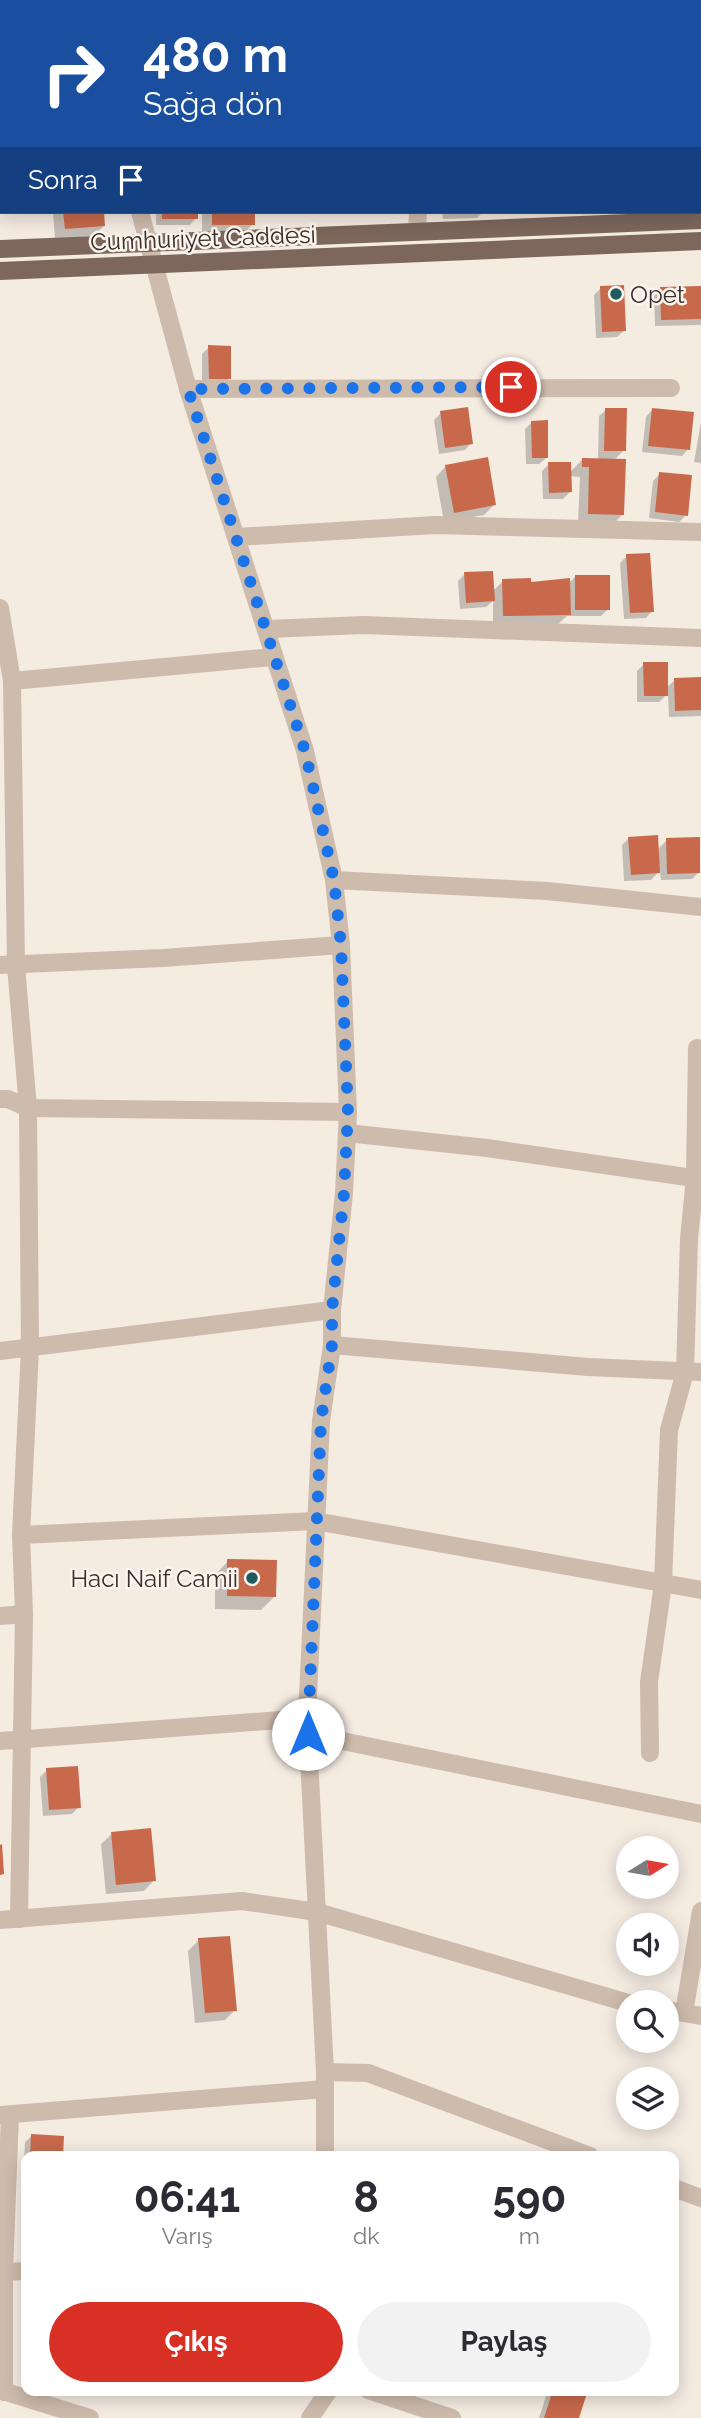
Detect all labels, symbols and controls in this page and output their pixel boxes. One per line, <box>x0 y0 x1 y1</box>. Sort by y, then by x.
text: 480 m <box>143 26 288 83</box>
icon: right <box>28 28 119 119</box>
text: Sağa dön <box>143 85 283 122</box>
icon: arrive <box>112 161 150 199</box>
text: Sonra <box>28 165 98 195</box>
street label: Cumhuriyet Caddesi <box>90 220 316 256</box>
place label: Opet <box>630 280 685 309</box>
marker: Opet <box>608 286 624 302</box>
pin <box>481 357 541 417</box>
icon: arrive <box>492 368 530 406</box>
place label: Hacı Naif Camii <box>70 1564 238 1593</box>
marker: Hacı Naif Camii <box>244 1570 260 1586</box>
position arrow <box>271 1697 345 1771</box>
north arrow <box>616 1836 679 1899</box>
map controls <box>616 1836 679 2130</box>
button: sound <box>616 1913 679 1976</box>
button: search <box>616 1990 679 2053</box>
button: layers <box>616 2067 679 2130</box>
text: 06:41 <box>134 2173 240 2222</box>
text: 8 <box>354 2173 379 2222</box>
text: 590 <box>492 2173 566 2222</box>
text: Varış <box>161 2222 213 2249</box>
text: dk <box>353 2222 380 2249</box>
text: m <box>519 2222 540 2249</box>
button: Çıkış <box>49 2302 343 2382</box>
button: Paylaş <box>357 2302 651 2382</box>

